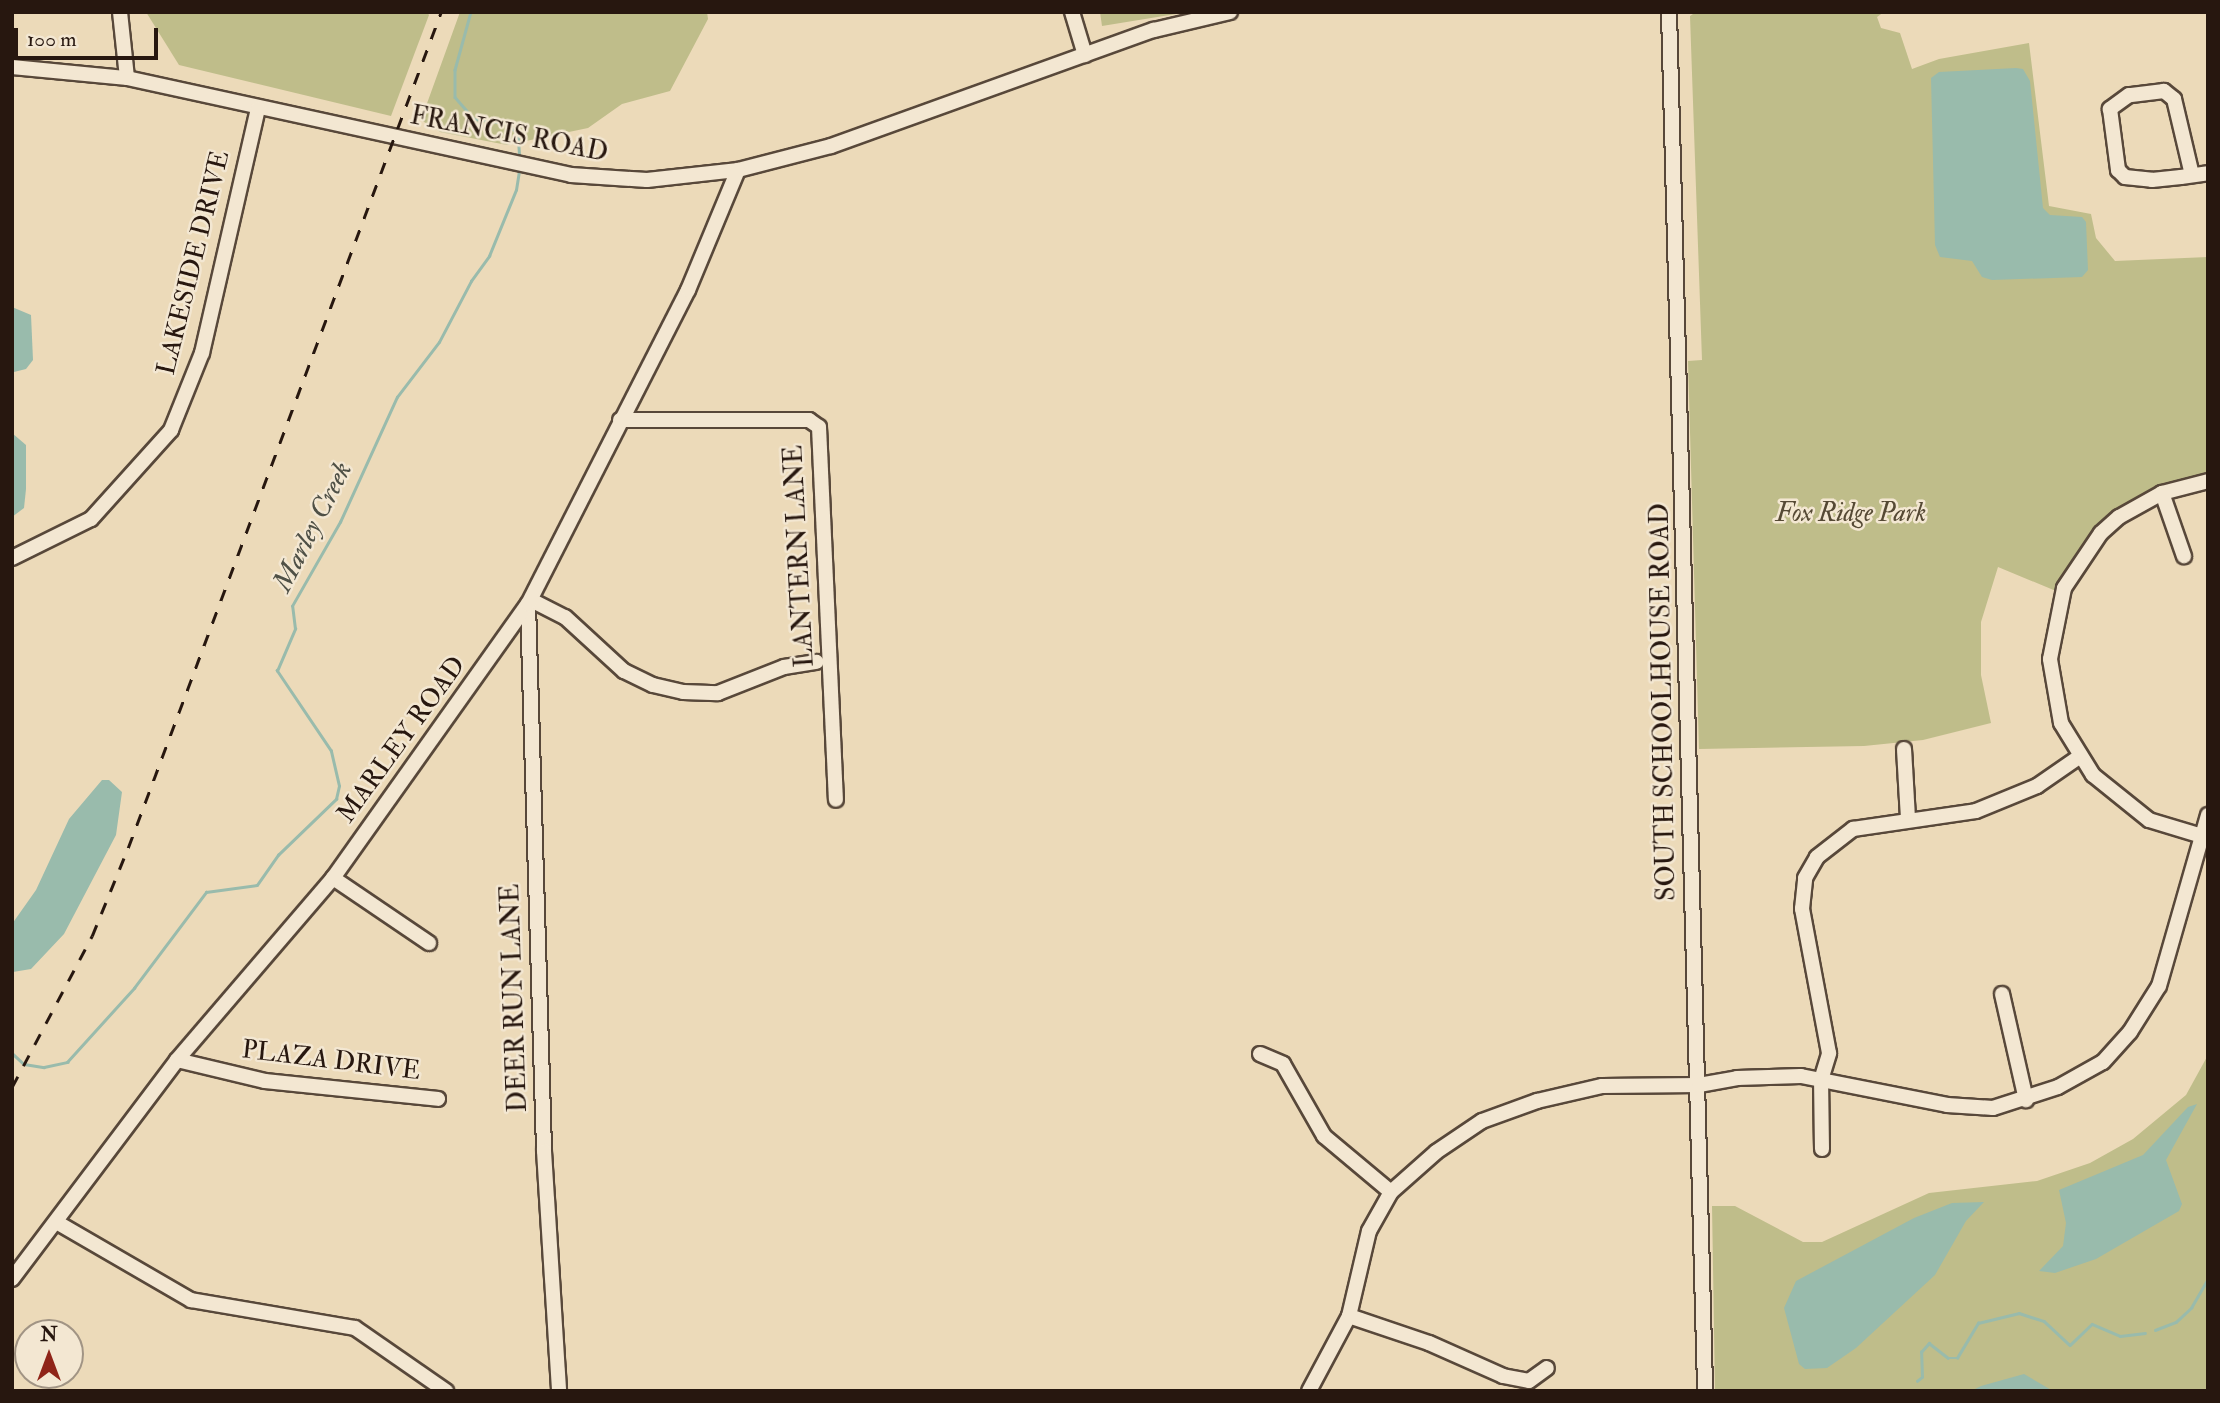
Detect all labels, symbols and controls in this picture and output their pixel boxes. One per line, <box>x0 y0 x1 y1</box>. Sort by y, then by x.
scale bar <box>18 14 161 58</box>
text: 100 m <box>27 26 77 53</box>
street label: FRANCIS ROAD <box>408 101 610 169</box>
street label: LAKESIDE DRIVE <box>151 148 237 378</box>
street label: LANTERN LANE <box>779 444 821 668</box>
water label: Marley Creek <box>266 457 360 597</box>
park label: Fox Ridge Park <box>1776 498 1926 530</box>
street label: SOUTH SCHOOLHOUSE ROAD <box>1645 503 1683 901</box>
street label: MARLEY ROAD <box>331 651 473 829</box>
street label: DEER RUN LANE <box>495 883 535 1113</box>
street label: PLAZA DRIVE <box>240 1035 422 1087</box>
north arrow <box>14 1319 84 1389</box>
text: N <box>40 1323 58 1347</box>

